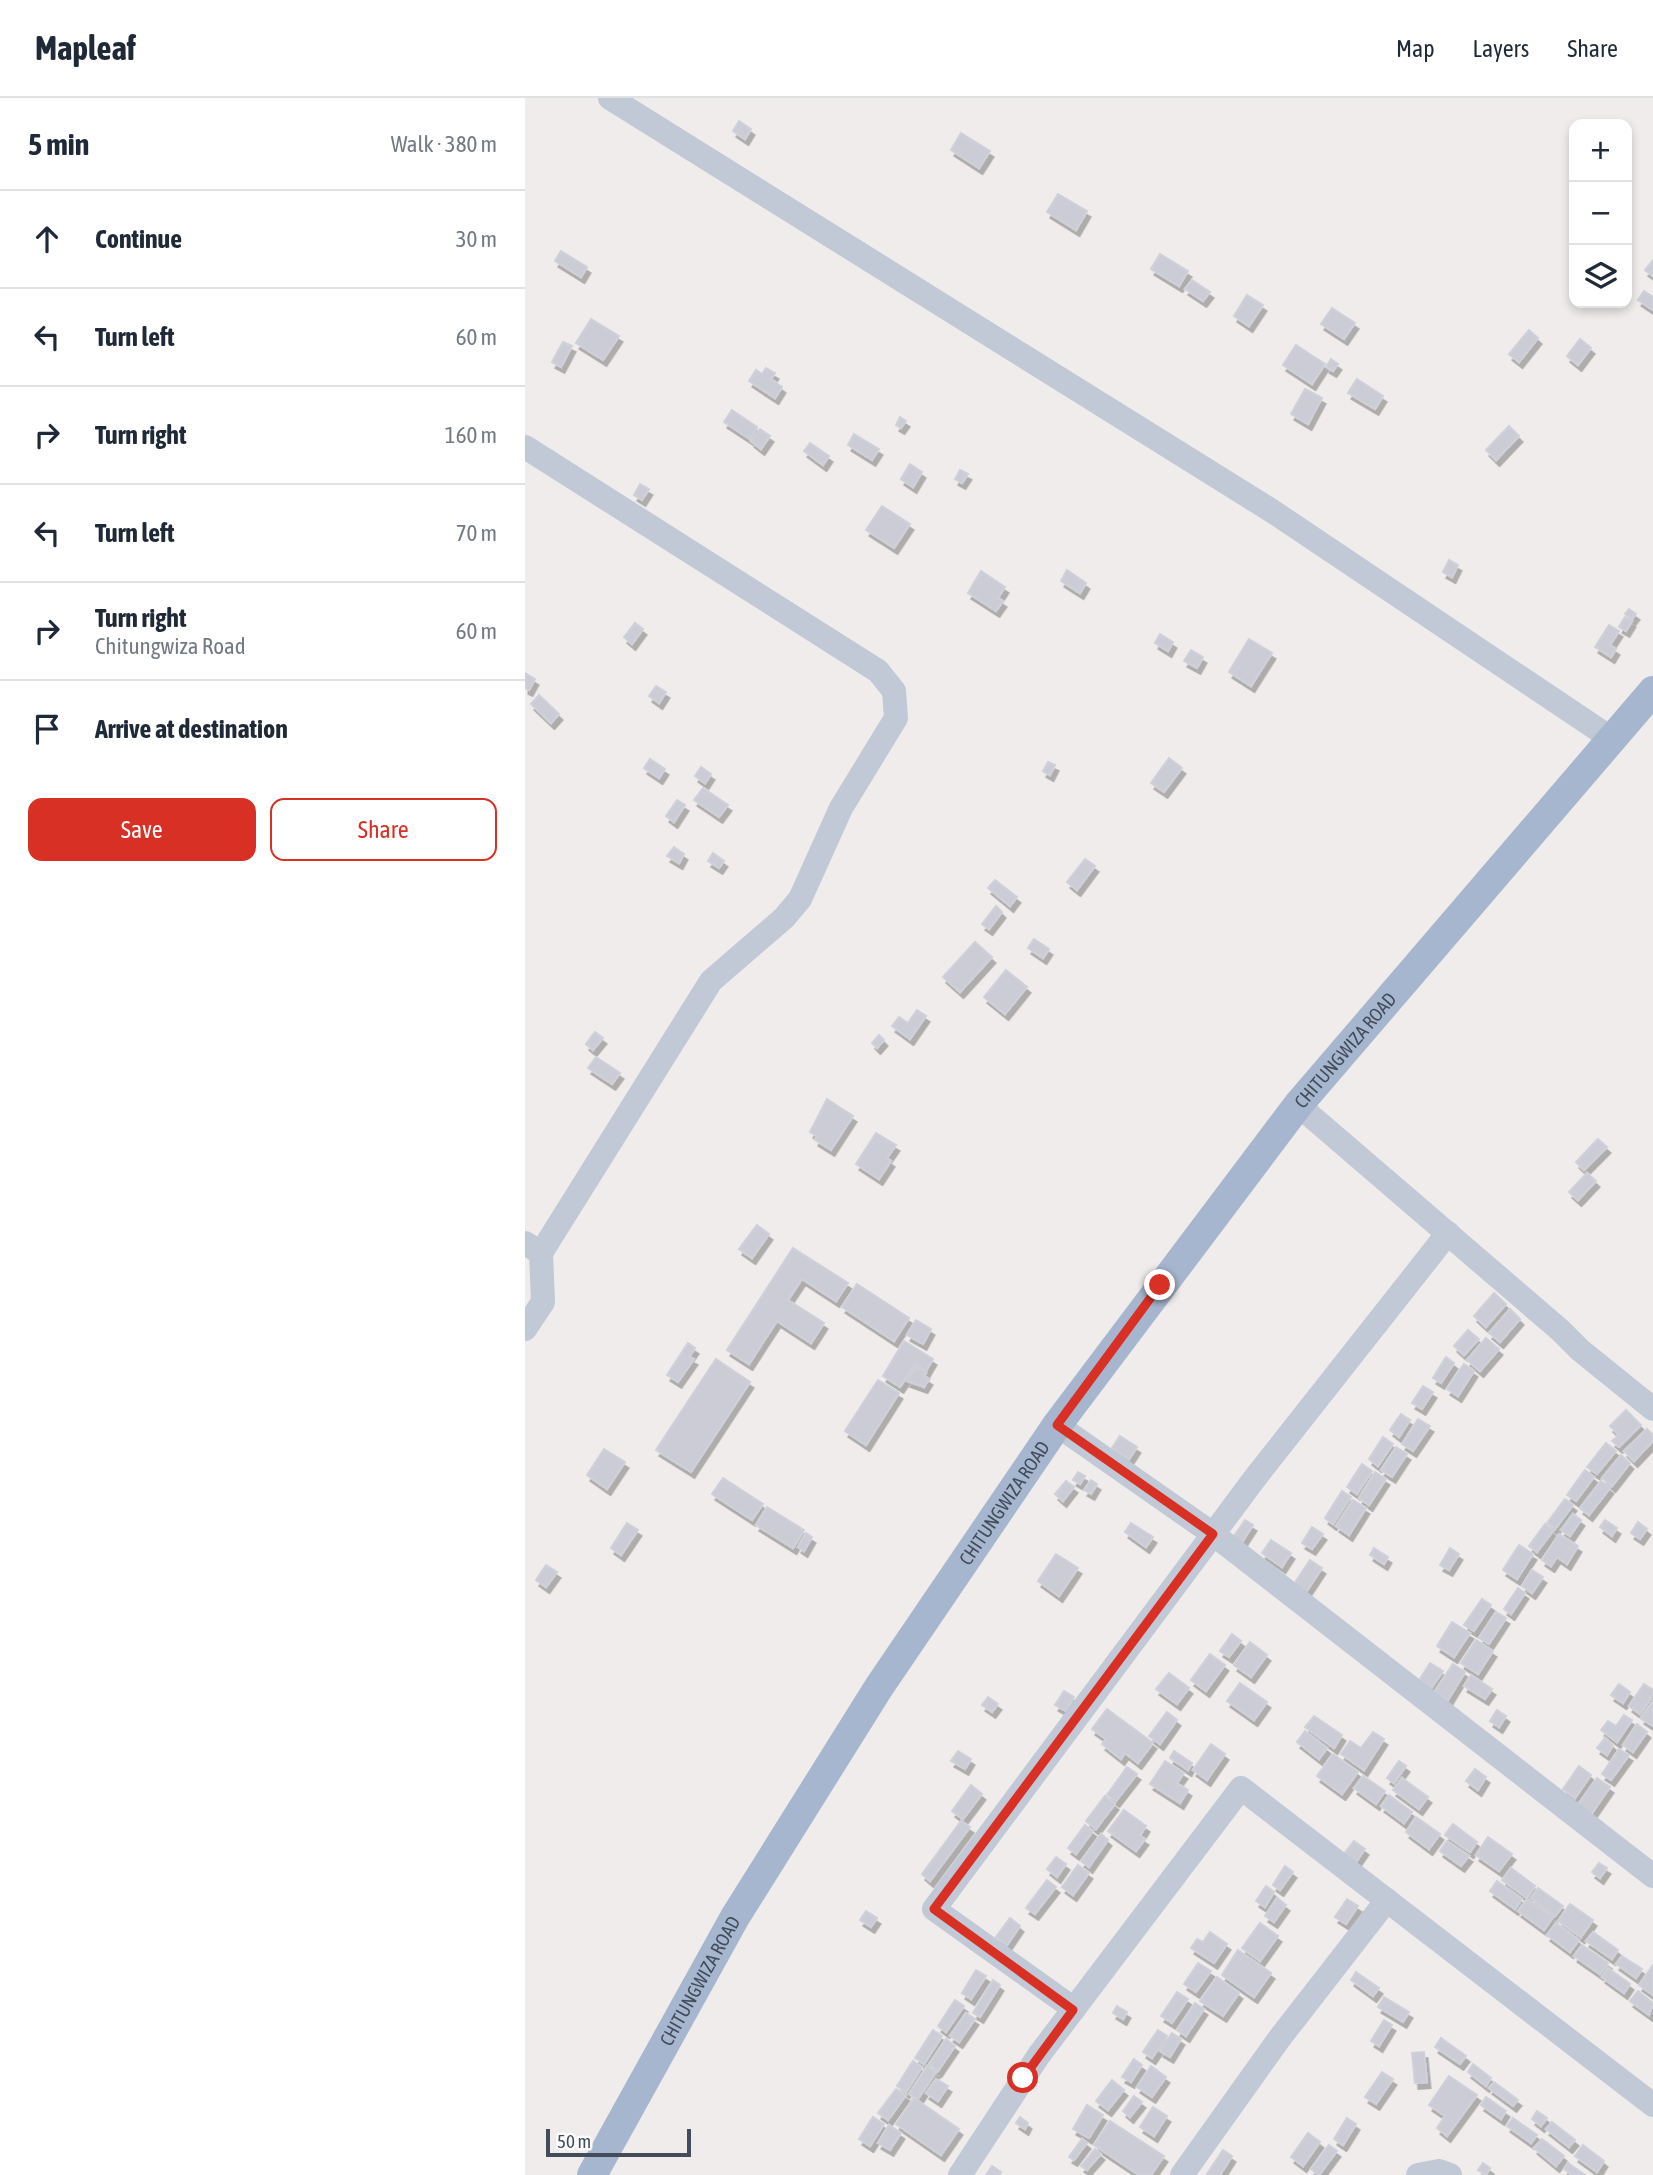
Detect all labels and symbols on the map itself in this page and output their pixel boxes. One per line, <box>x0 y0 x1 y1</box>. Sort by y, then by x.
street label: CHITUNGWIZA ROAD <box>1290 988 1401 1112</box>
route end <box>1144 1269 1175 1300</box>
street label: CHITUNGWIZA ROAD <box>954 1437 1054 1569</box>
street label: CHITUNGWIZA ROAD <box>655 1912 744 2049</box>
route start <box>1007 2062 1038 2093</box>
scale bar <box>546 2126 691 2158</box>

